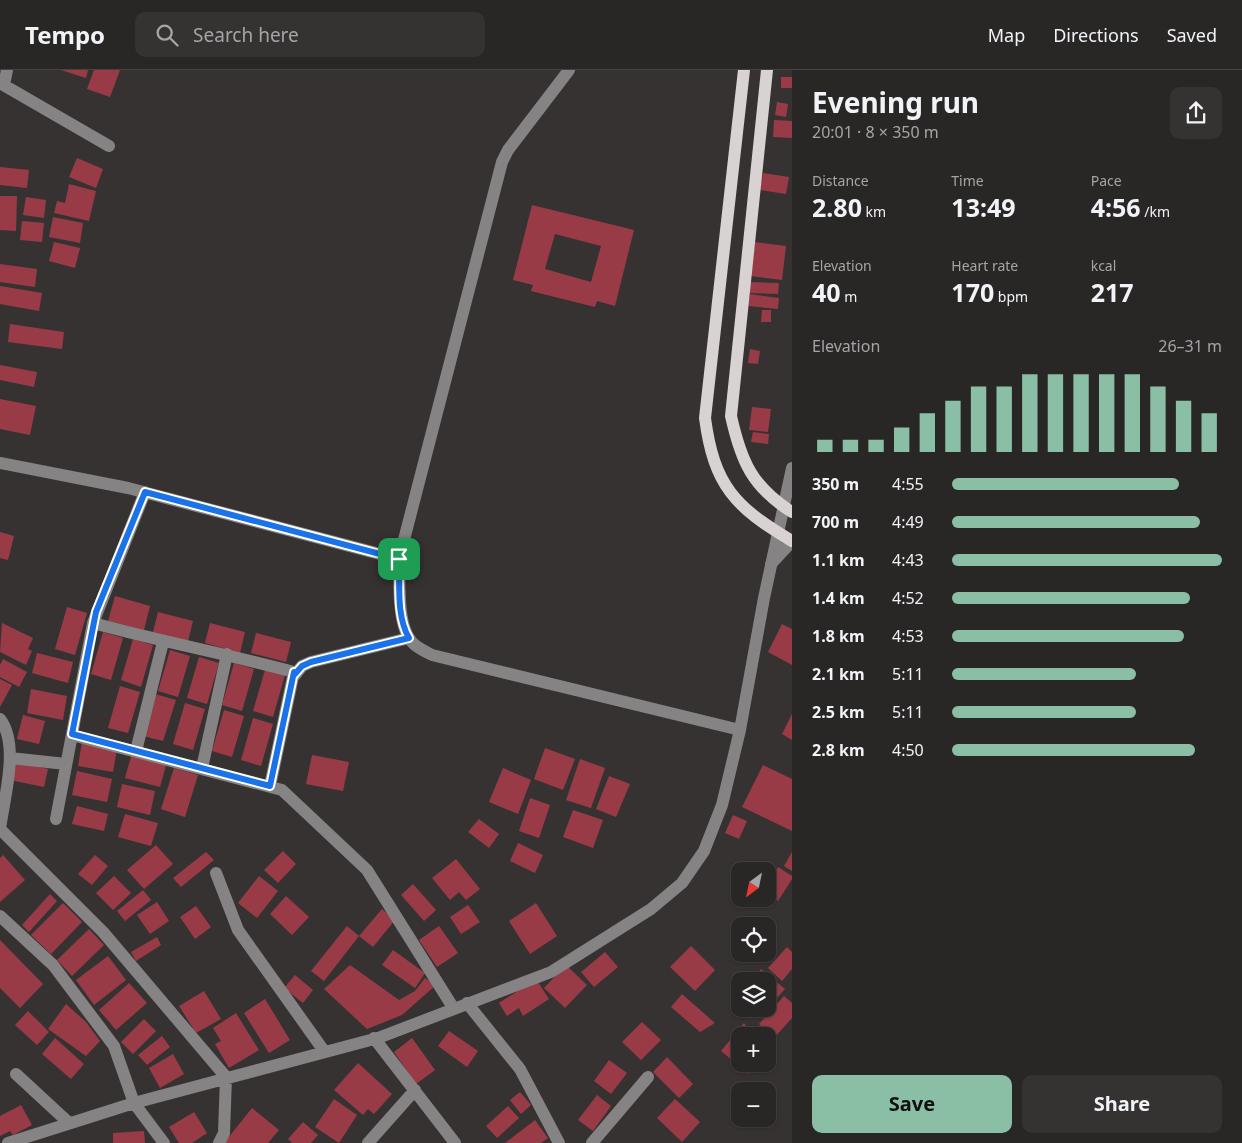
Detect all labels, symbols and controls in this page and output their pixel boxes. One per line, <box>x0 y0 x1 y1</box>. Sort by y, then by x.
search box <box>135 12 485 57</box>
text: Tempo <box>25 18 105 51</box>
icon: search <box>153 21 181 49</box>
text: Search here <box>193 22 299 48</box>
text: Map <box>988 23 1025 47</box>
text: Directions <box>1053 23 1139 47</box>
text: Saved <box>1167 23 1217 47</box>
text: Evening run <box>812 83 979 121</box>
button: share <box>1170 87 1222 139</box>
text: 20:01 · 8 × 350 m <box>812 121 939 143</box>
text: Distance <box>812 171 869 190</box>
text: Time <box>951 171 984 190</box>
text: Pace <box>1091 171 1122 190</box>
text: 2.80 <box>812 190 862 224</box>
text: 13:49 <box>951 190 1016 224</box>
text: 4:56 <box>1091 190 1141 224</box>
text: km <box>862 202 886 221</box>
text: /km <box>1141 202 1170 221</box>
text: Elevation <box>812 256 872 275</box>
text: Heart rate <box>951 256 1018 275</box>
text: kcal <box>1091 256 1116 275</box>
text: 40 <box>812 275 841 309</box>
text: 170 <box>951 275 994 309</box>
text: 217 <box>1091 275 1134 309</box>
text: m <box>841 287 857 306</box>
text: bpm <box>994 287 1028 306</box>
text: Elevation <box>812 335 880 357</box>
text: 26–31 m <box>1158 335 1222 357</box>
text: 350 m <box>812 473 859 495</box>
text: 4:55 <box>892 473 924 495</box>
text: 700 m <box>812 511 859 533</box>
text: 4:49 <box>892 511 924 533</box>
pin <box>378 538 420 580</box>
icon: arrive <box>385 545 413 573</box>
text: 1.1 km <box>812 549 864 571</box>
text: 4:43 <box>892 549 924 571</box>
text: 1.4 km <box>812 587 864 609</box>
text: 4:52 <box>892 587 924 609</box>
text: 1.8 km <box>812 625 864 647</box>
text: 4:53 <box>892 625 924 647</box>
text: 2.1 km <box>812 663 864 685</box>
text: 5:11 <box>892 663 924 685</box>
text: 2.5 km <box>812 701 864 723</box>
text: 5:11 <box>892 701 924 723</box>
text: 2.8 km <box>812 739 864 761</box>
text: 4:50 <box>892 739 924 761</box>
north arrow <box>731 862 776 908</box>
map controls <box>731 862 776 1127</box>
button: locate <box>731 917 776 962</box>
button: layers <box>731 972 776 1017</box>
button: + <box>731 1027 776 1072</box>
button: Save <box>812 1075 1012 1133</box>
button: Share <box>1022 1075 1222 1133</box>
button: − <box>731 1082 776 1127</box>

